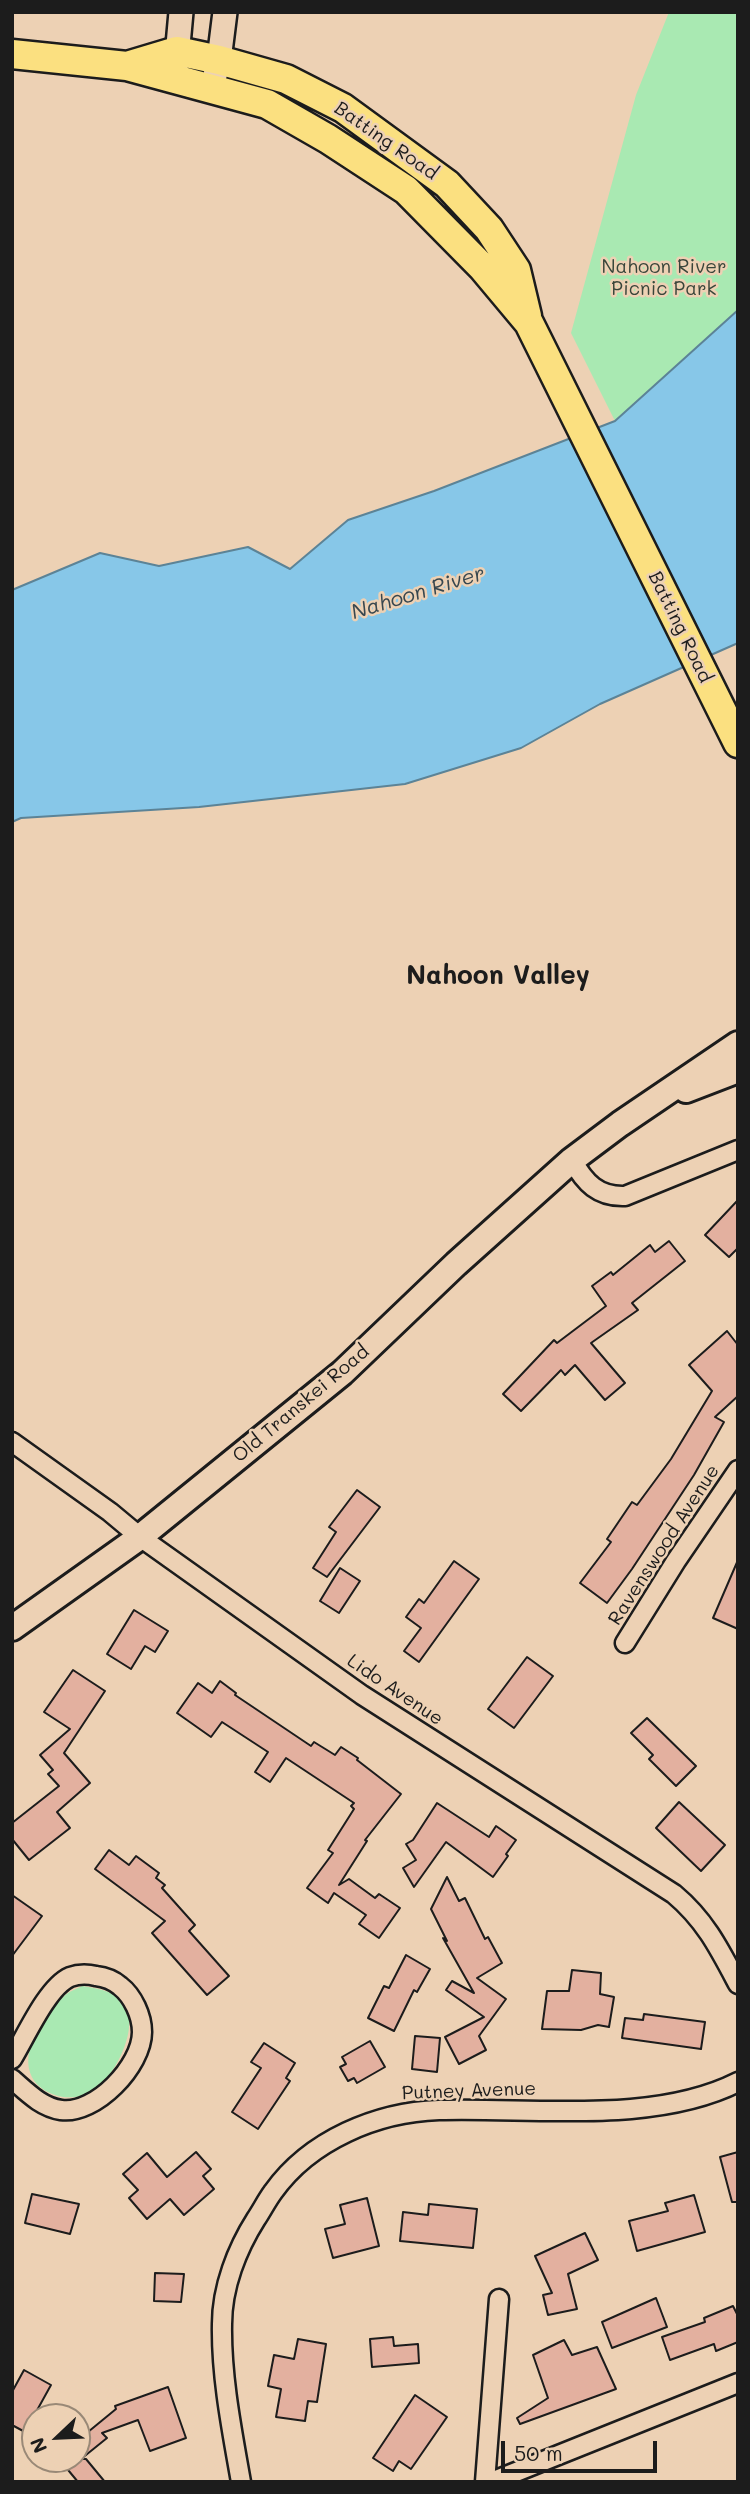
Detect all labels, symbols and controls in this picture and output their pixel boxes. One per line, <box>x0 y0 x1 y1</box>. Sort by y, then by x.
street label: Batting Road <box>330 97 442 185</box>
park label: Nahoon River Picnic Park <box>601 256 727 300</box>
water label: Nahoon River <box>348 561 488 625</box>
street label: Batting Road <box>643 568 717 686</box>
district label: Nahoon Valley <box>406 960 590 992</box>
street label: Old Transkei Road <box>228 1340 374 1468</box>
street label: Ravenswood Avenue <box>604 1460 724 1630</box>
street label: Lido Avenue <box>343 1650 447 1730</box>
street label: Putney Avenue <box>401 2077 537 2105</box>
north arrow <box>21 2403 91 2473</box>
scale bar <box>505 2428 661 2472</box>
text: N <box>24 2434 52 2457</box>
text: 50 m <box>514 2439 563 2466</box>

